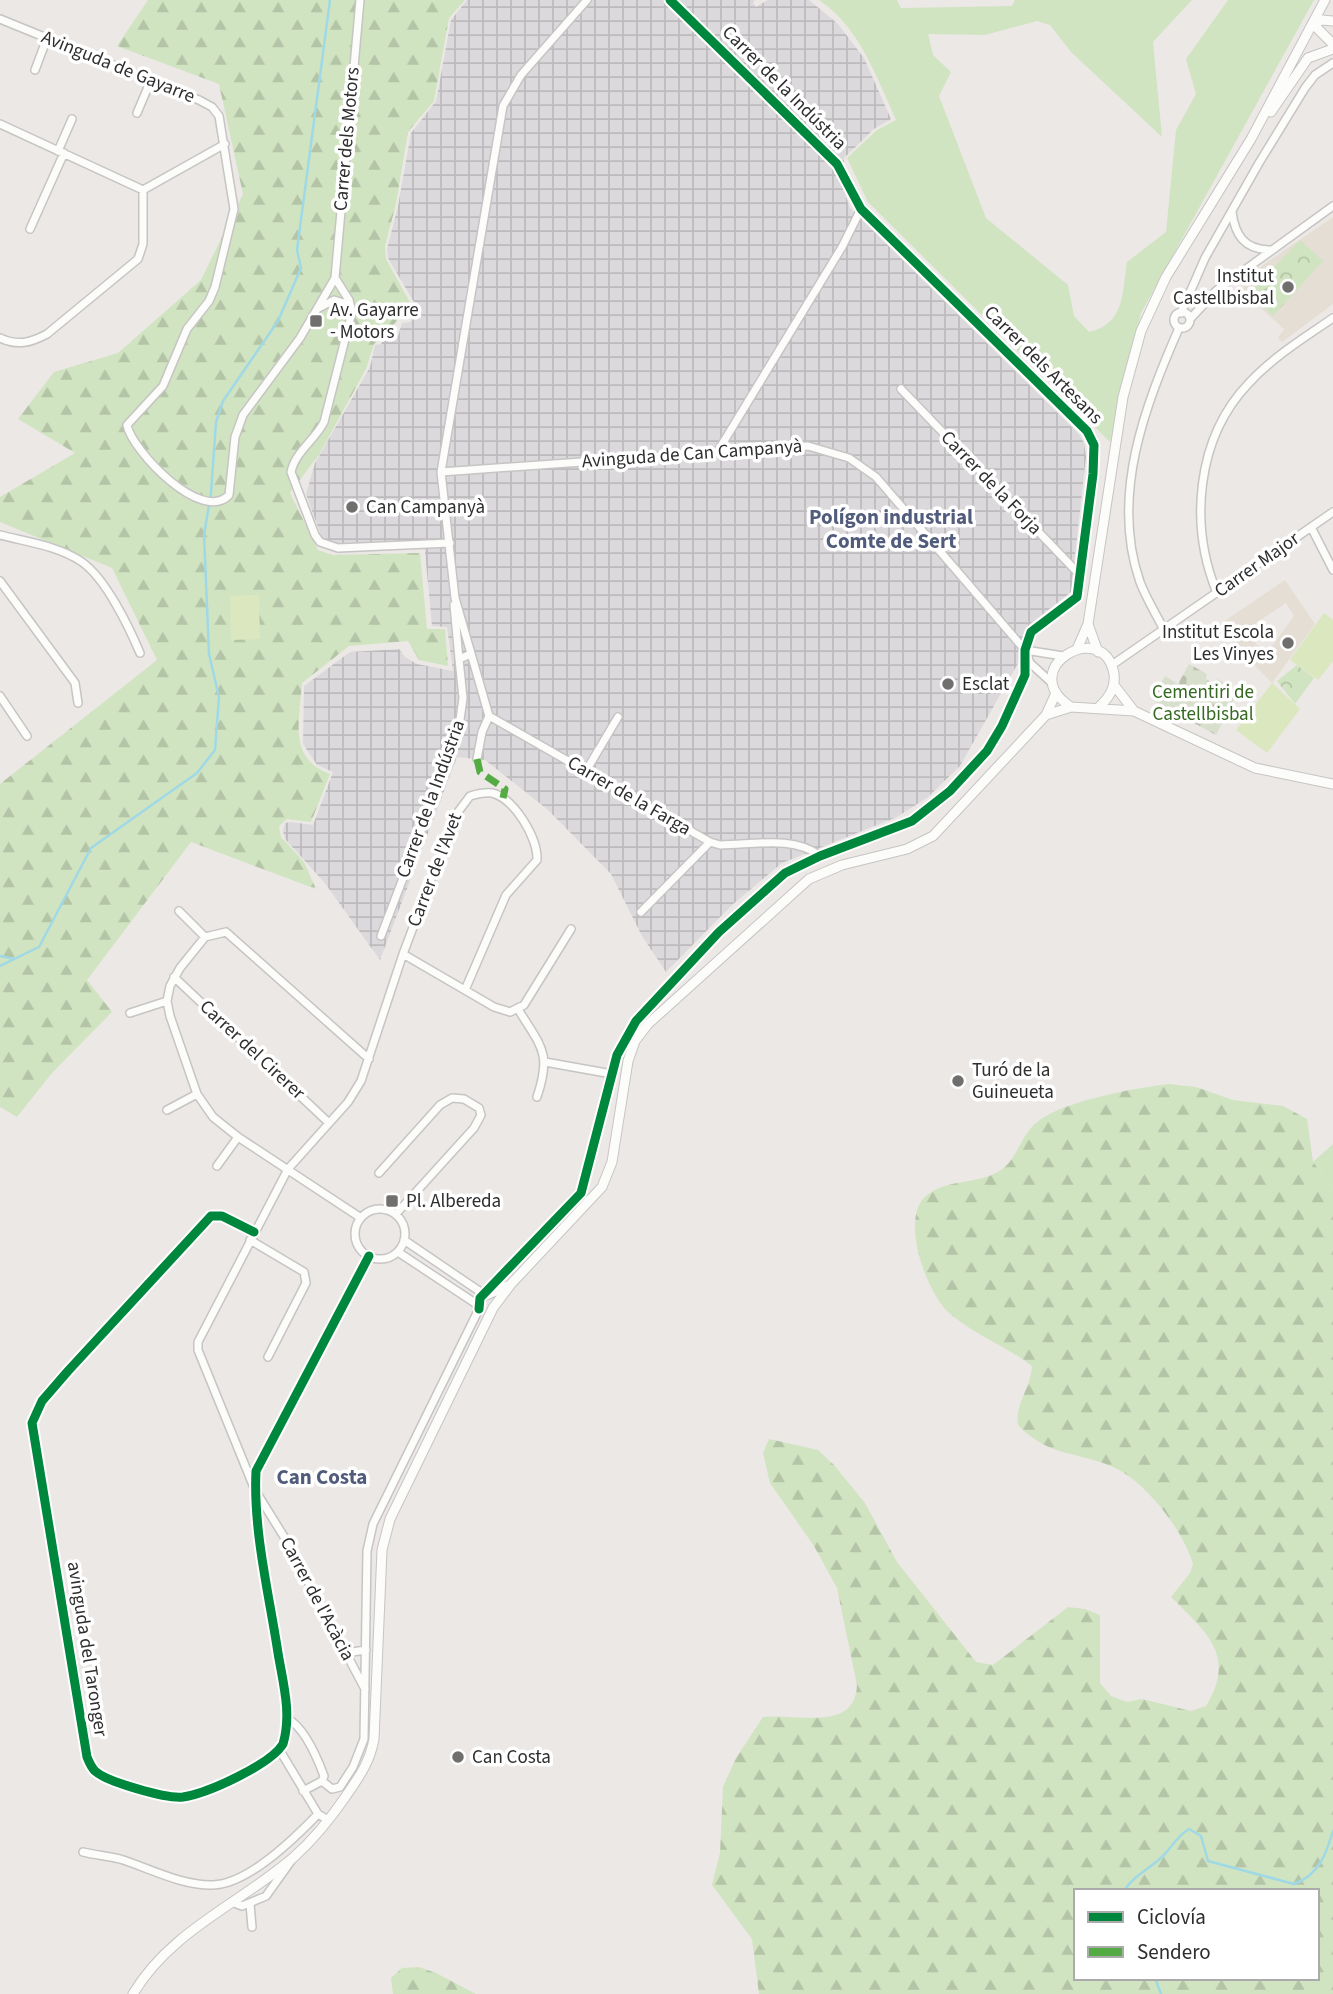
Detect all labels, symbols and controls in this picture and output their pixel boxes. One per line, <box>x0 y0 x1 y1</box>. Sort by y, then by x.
street label: Carrer de la Indústria <box>716 20 852 156</box>
street label: Avinguda de Gayarre <box>37 24 199 110</box>
street label: Carrer dels Motors <box>327 66 367 212</box>
place label: Institut Castellbisbal <box>1173 263 1275 312</box>
marker: Institut Castellbisbal <box>1280 279 1296 295</box>
place label: Av. Gayarre - Motors <box>330 297 419 346</box>
street label: Carrer dels Artesans <box>978 300 1109 431</box>
marker: Av. Gayarre - Motors <box>308 313 324 329</box>
street label: Carrer de la Forja <box>934 425 1048 541</box>
street label: Avinguda de Can Campanyà <box>581 433 803 475</box>
place label: Can Campanyà <box>366 494 485 521</box>
marker: Can Campanyà <box>344 499 360 515</box>
district label: Polígon industrial Comte de Sert <box>809 502 973 556</box>
street label: Carrer Major <box>1209 526 1305 604</box>
place label: Institut Escola Les Vinyes <box>1162 619 1274 668</box>
marker: Institut Escola Les Vinyes <box>1280 635 1296 651</box>
place label: Esclat <box>962 671 1010 698</box>
marker: Esclat <box>940 676 956 692</box>
park label: Cementiri de Castellbisbal <box>1152 679 1254 728</box>
street label: Carrer de la Indústria <box>390 716 472 882</box>
street label: Carrer de la Farga <box>562 750 696 842</box>
street label: Carrer de l'Avet <box>401 809 469 931</box>
street label: Carrer del Cirerer <box>193 994 311 1106</box>
place label: Turó de la Guineueta <box>972 1057 1054 1106</box>
marker: Turó de la Guineueta <box>950 1073 966 1089</box>
place label: Pl. Albereda <box>406 1188 501 1215</box>
marker: Pl. Albereda <box>384 1193 400 1209</box>
district label: Can Costa <box>277 1462 367 1492</box>
street label: Carrer de l'Acàcia <box>273 1532 361 1666</box>
street label: avinguda del Taronger <box>60 1560 114 1739</box>
place label: Can Costa <box>472 1744 551 1771</box>
marker: Can Costa <box>450 1749 466 1765</box>
legend <box>1074 1889 1319 1980</box>
text: Ciclovía <box>1137 1902 1206 1932</box>
text: Sendero <box>1137 1937 1211 1967</box>

